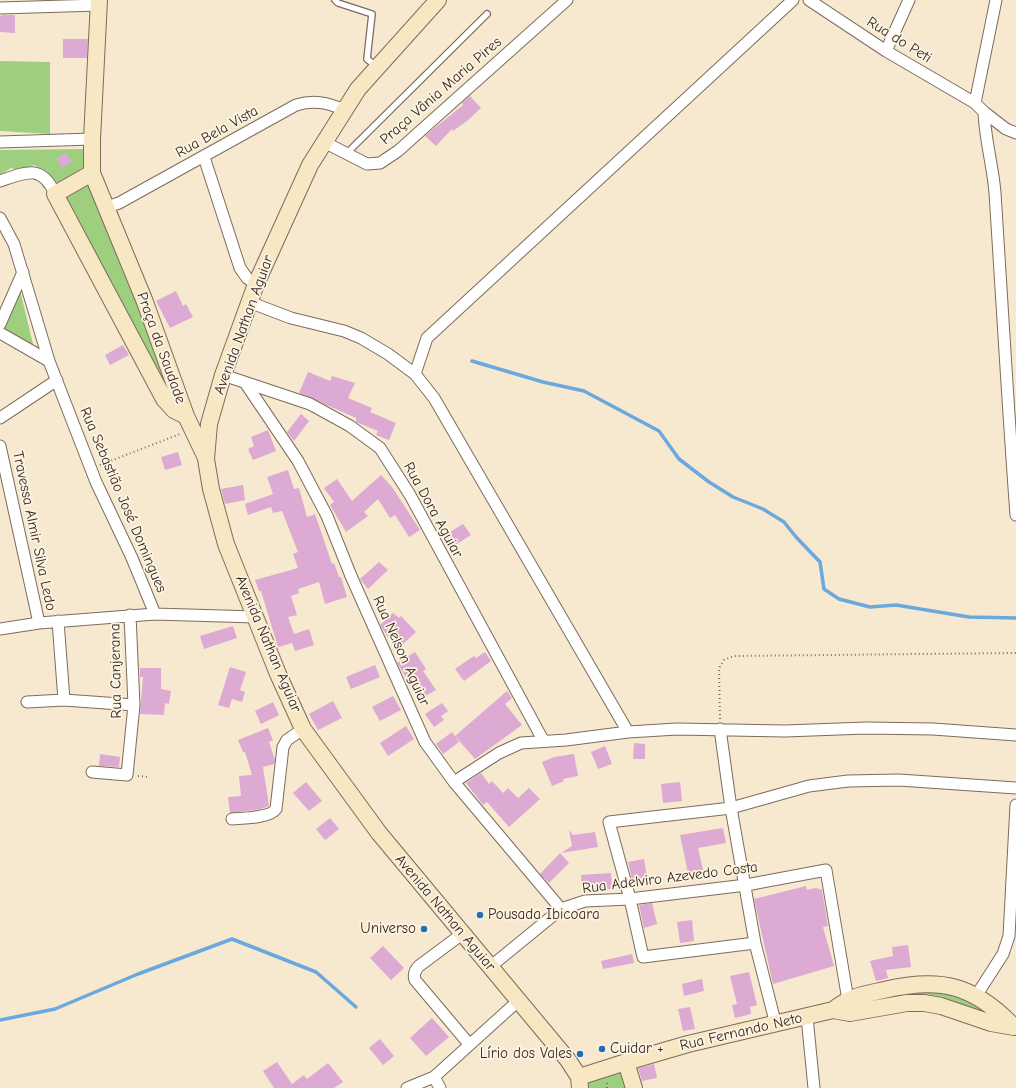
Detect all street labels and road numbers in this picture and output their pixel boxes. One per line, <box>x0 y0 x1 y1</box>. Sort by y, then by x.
street label: Rua do Peti <box>863 13 935 67</box>
street label: Praça Vânia Maria Pires <box>377 33 505 149</box>
street label: Rua Bela Vista <box>173 102 261 162</box>
street label: Avenida Nathan Aguiar <box>210 253 278 397</box>
street label: Praça da Saudade <box>132 290 190 406</box>
street label: Rua Sebastião José Domingues <box>76 405 170 595</box>
street label: Travessa Almir Silva Ledo <box>8 449 60 613</box>
street label: Rua Dora Aguiar <box>399 459 467 561</box>
street label: Avenida Nathan Aguiar <box>231 573 305 715</box>
street label: Rua Nelson Aguiar <box>369 593 433 709</box>
street label: Rua Canjerana <box>106 623 126 719</box>
street label: Avenida Nathan Aguiar <box>391 851 499 975</box>
street label: Rua Adelviro Azevedo Costa <box>581 858 759 898</box>
street label: Rua Fernando Neto <box>678 1009 804 1055</box>

